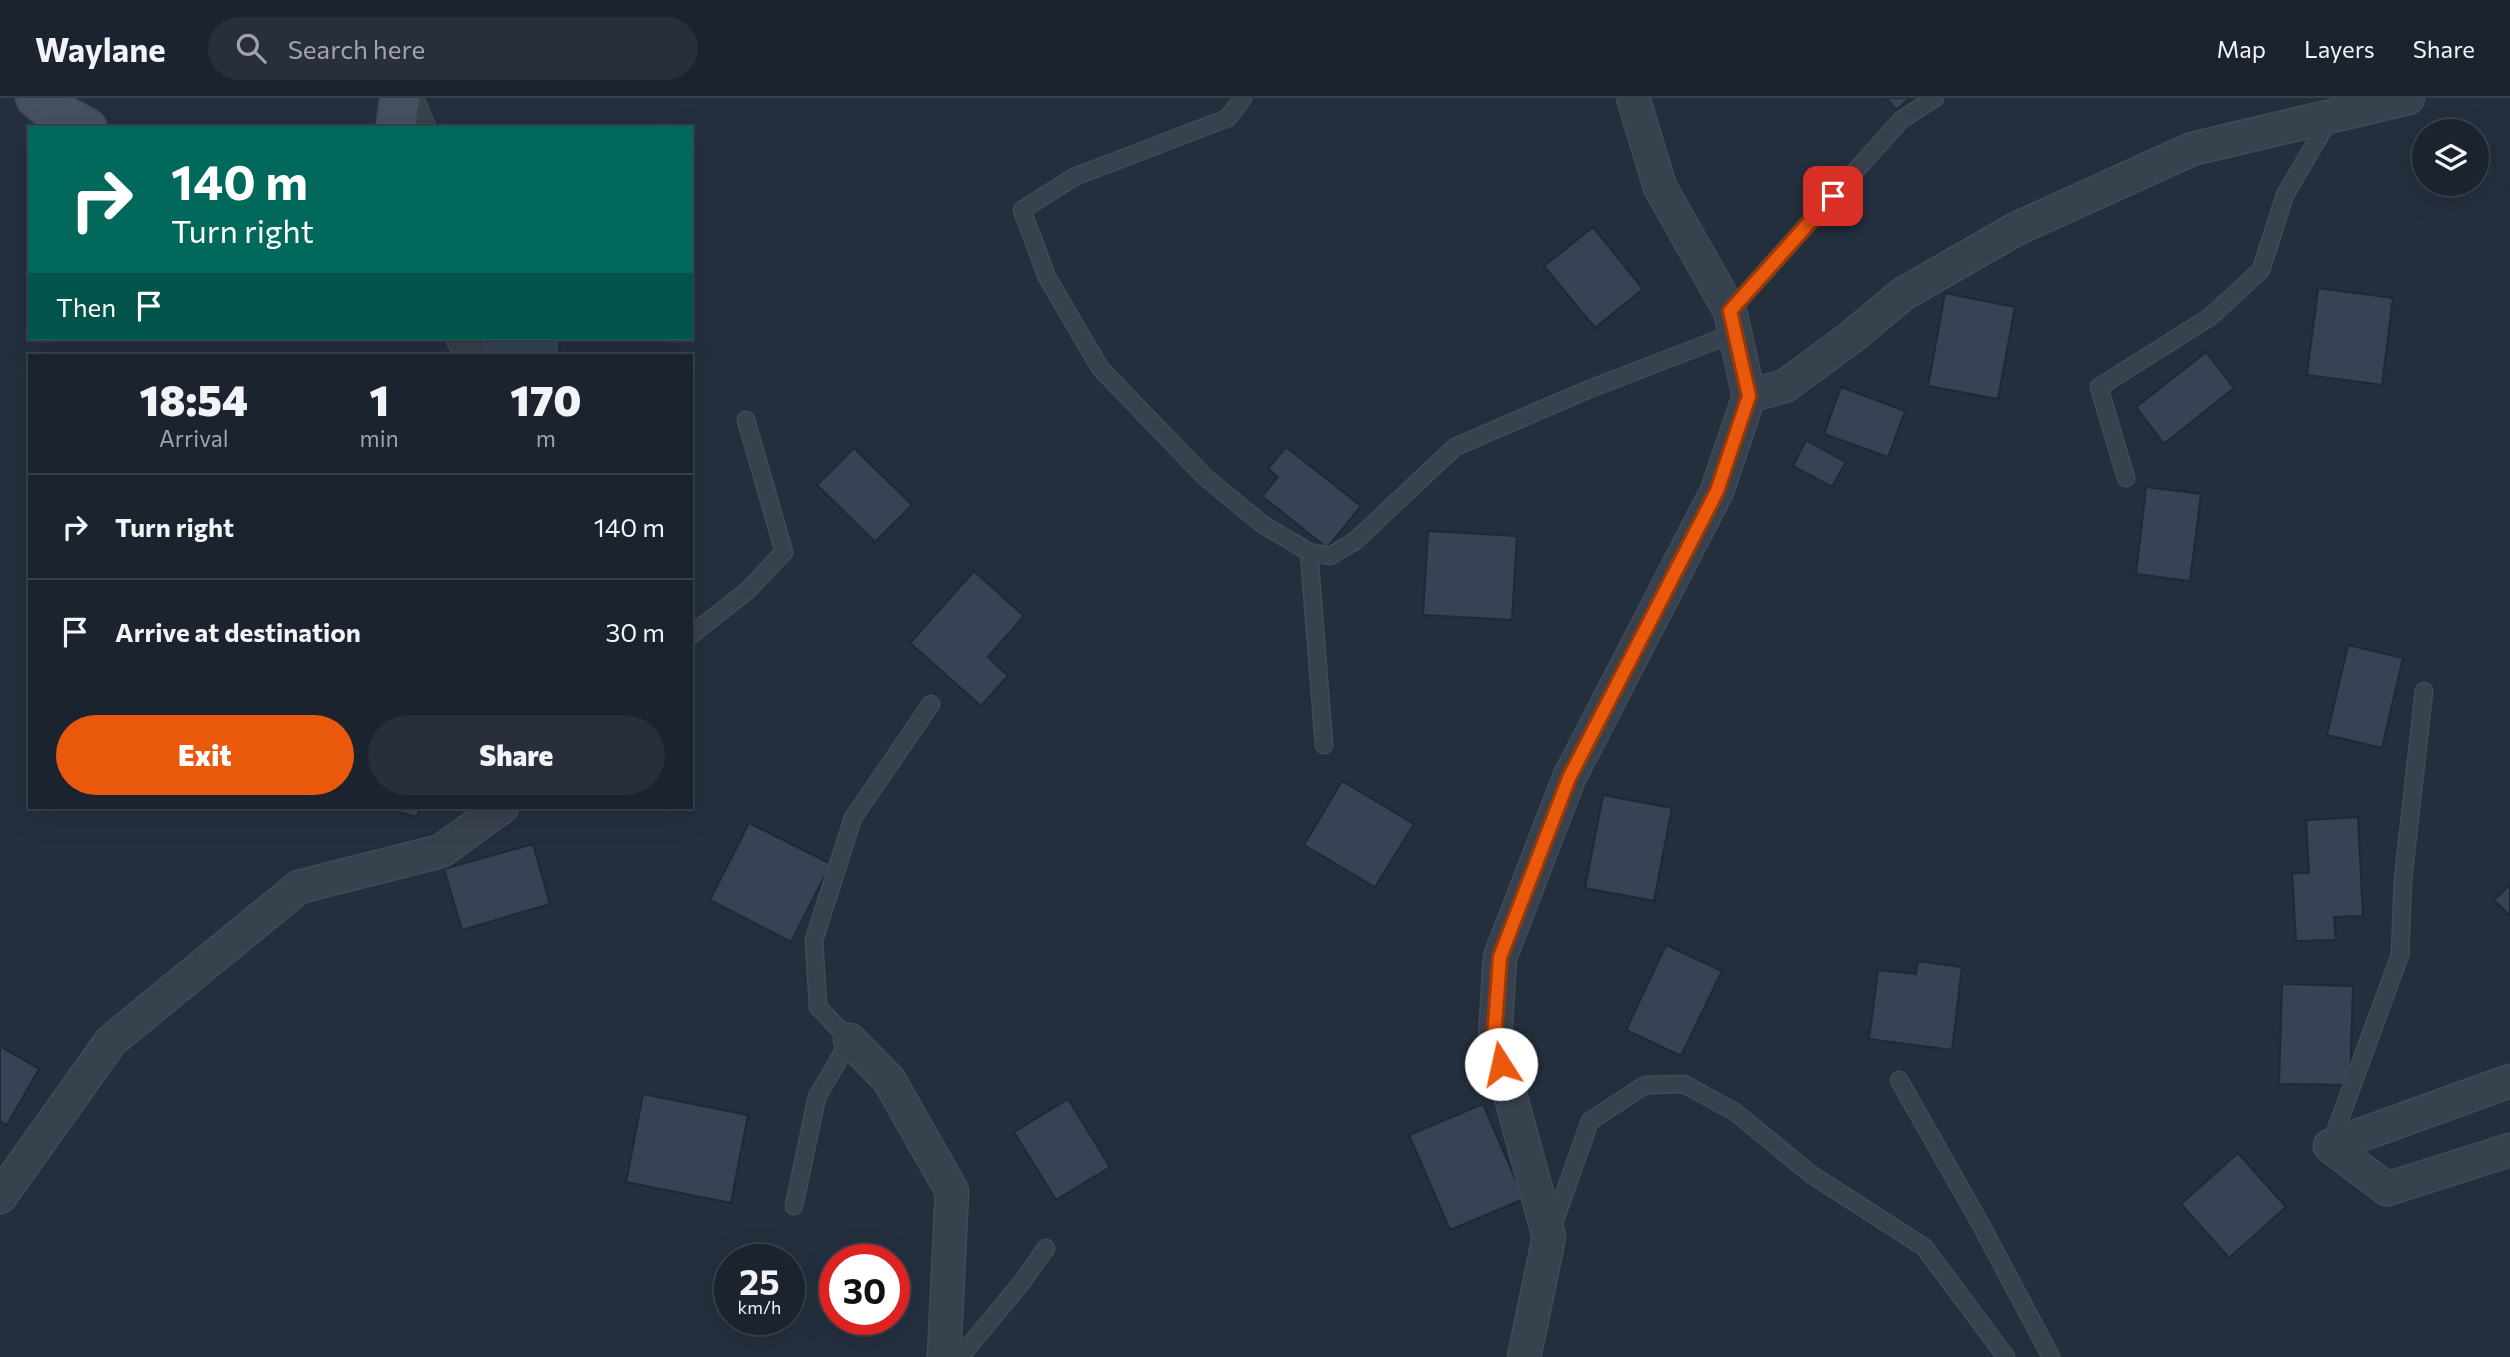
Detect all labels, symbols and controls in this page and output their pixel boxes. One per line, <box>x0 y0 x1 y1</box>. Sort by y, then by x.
search box <box>208 17 698 80</box>
text: Waylane <box>35 28 166 69</box>
icon: search <box>232 29 270 67</box>
text: Search here <box>288 33 425 64</box>
text: Map <box>2217 34 2266 63</box>
text: Layers <box>2304 34 2375 63</box>
text: Share <box>2413 34 2475 63</box>
map controls <box>2412 119 2489 196</box>
button: layers <box>2412 119 2489 196</box>
text: 140 m <box>171 150 308 210</box>
icon: right <box>56 154 147 245</box>
pin <box>1803 166 1863 226</box>
icon: arrive <box>1814 177 1852 215</box>
text: Turn right <box>171 210 314 250</box>
icon: arrive <box>130 287 168 325</box>
text: Then <box>56 291 116 322</box>
text: 18:54 <box>140 373 248 425</box>
text: 1 <box>369 373 389 425</box>
text: 170 <box>510 373 581 425</box>
text: Arrival <box>159 424 229 452</box>
text: min <box>360 424 399 452</box>
text: m <box>536 424 556 452</box>
icon: right <box>56 508 94 546</box>
text: Turn right <box>115 511 234 542</box>
text: 140 m <box>594 511 665 542</box>
icon: arrive <box>56 613 94 651</box>
text: Arrive at destination <box>115 616 361 647</box>
text: 30 m <box>606 616 665 647</box>
button: Exit <box>56 715 354 795</box>
button: Share <box>368 715 665 795</box>
position arrow <box>1464 1027 1538 1101</box>
speed limit sign: 30 <box>819 1244 910 1335</box>
text: 25 <box>739 1259 780 1302</box>
text: km/h <box>738 1296 781 1318</box>

